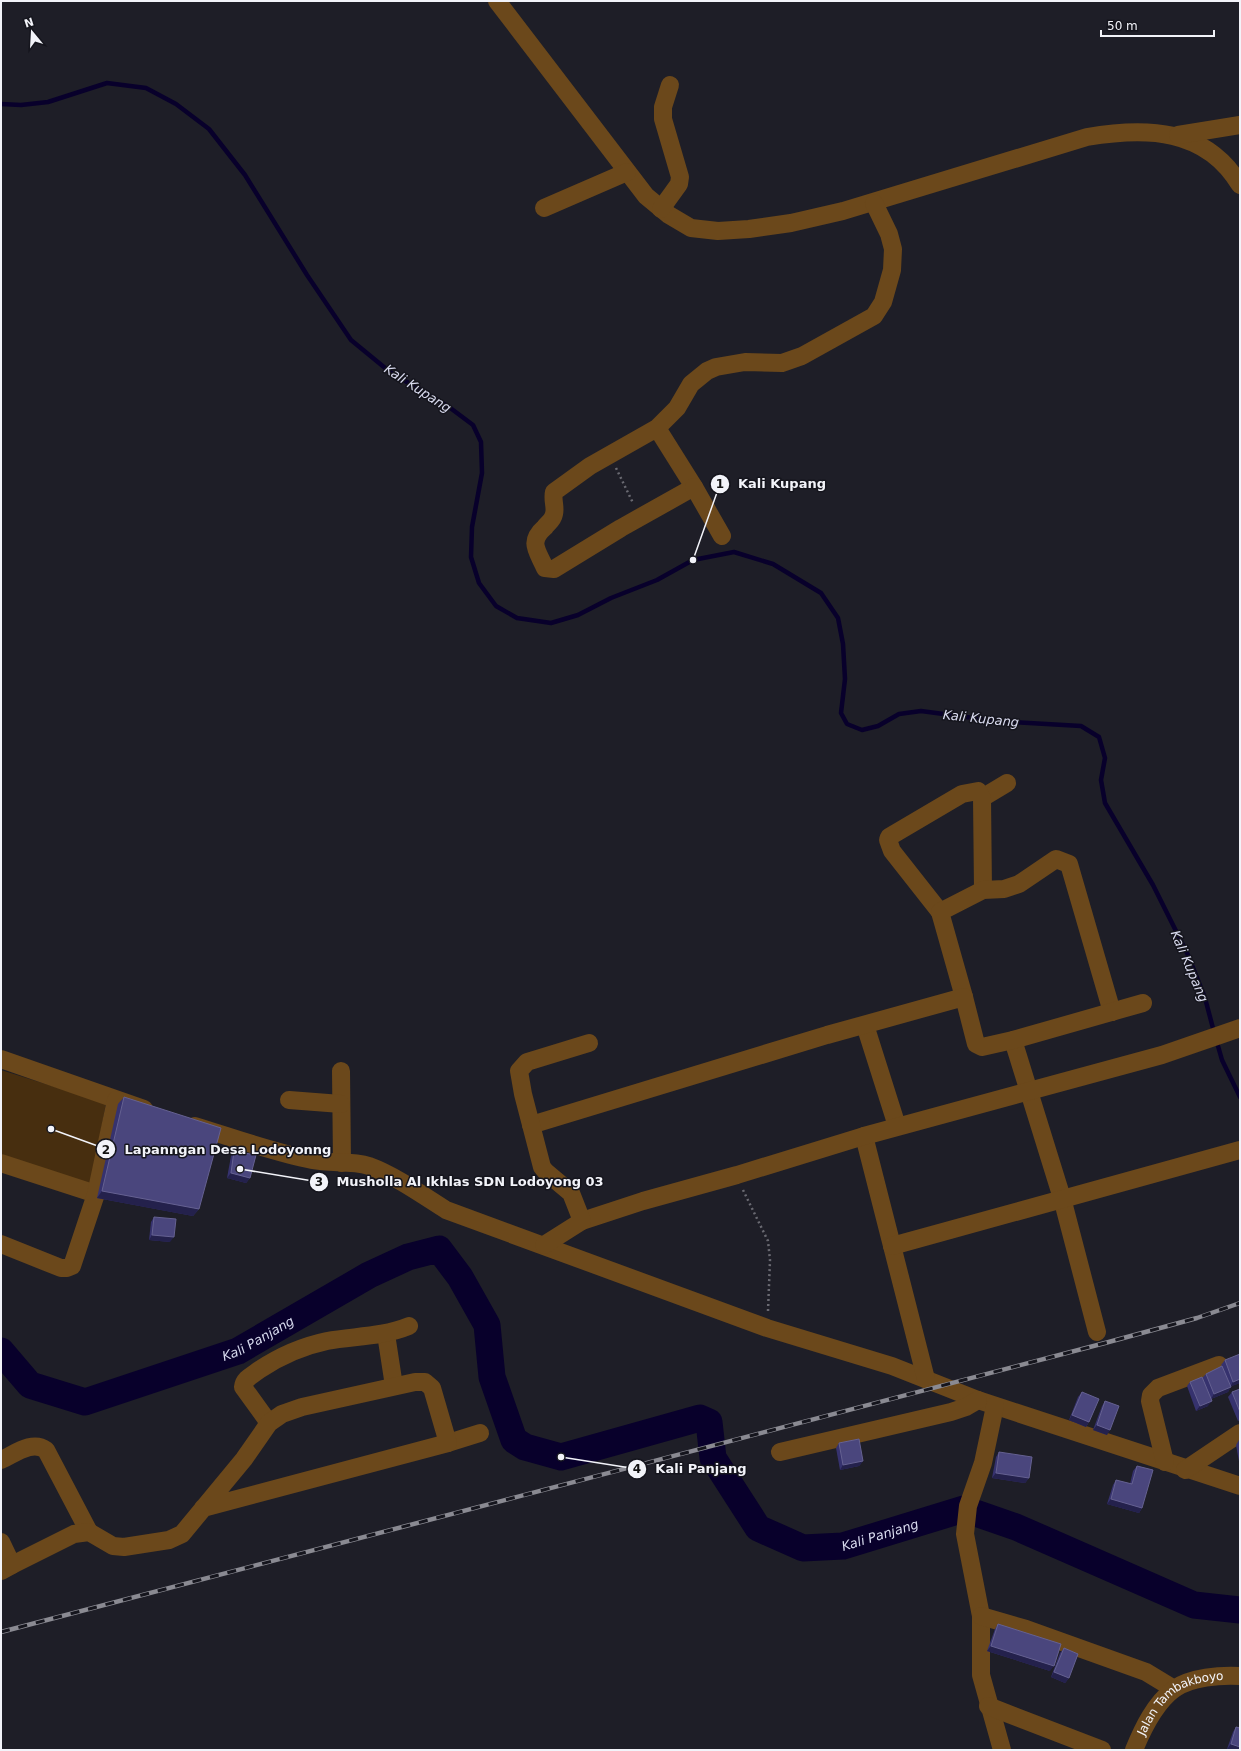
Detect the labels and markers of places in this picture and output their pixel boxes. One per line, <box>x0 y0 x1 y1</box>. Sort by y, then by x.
callout: Kali Kupang <box>710 471 835 496</box>
callout: Lapanngan Desa Lodoyonng <box>96 1137 339 1162</box>
callout: Musholla Al Ikhlas SDN Lodoyong 03 <box>309 1169 612 1194</box>
callout: Kali Panjang <box>627 1456 755 1481</box>

